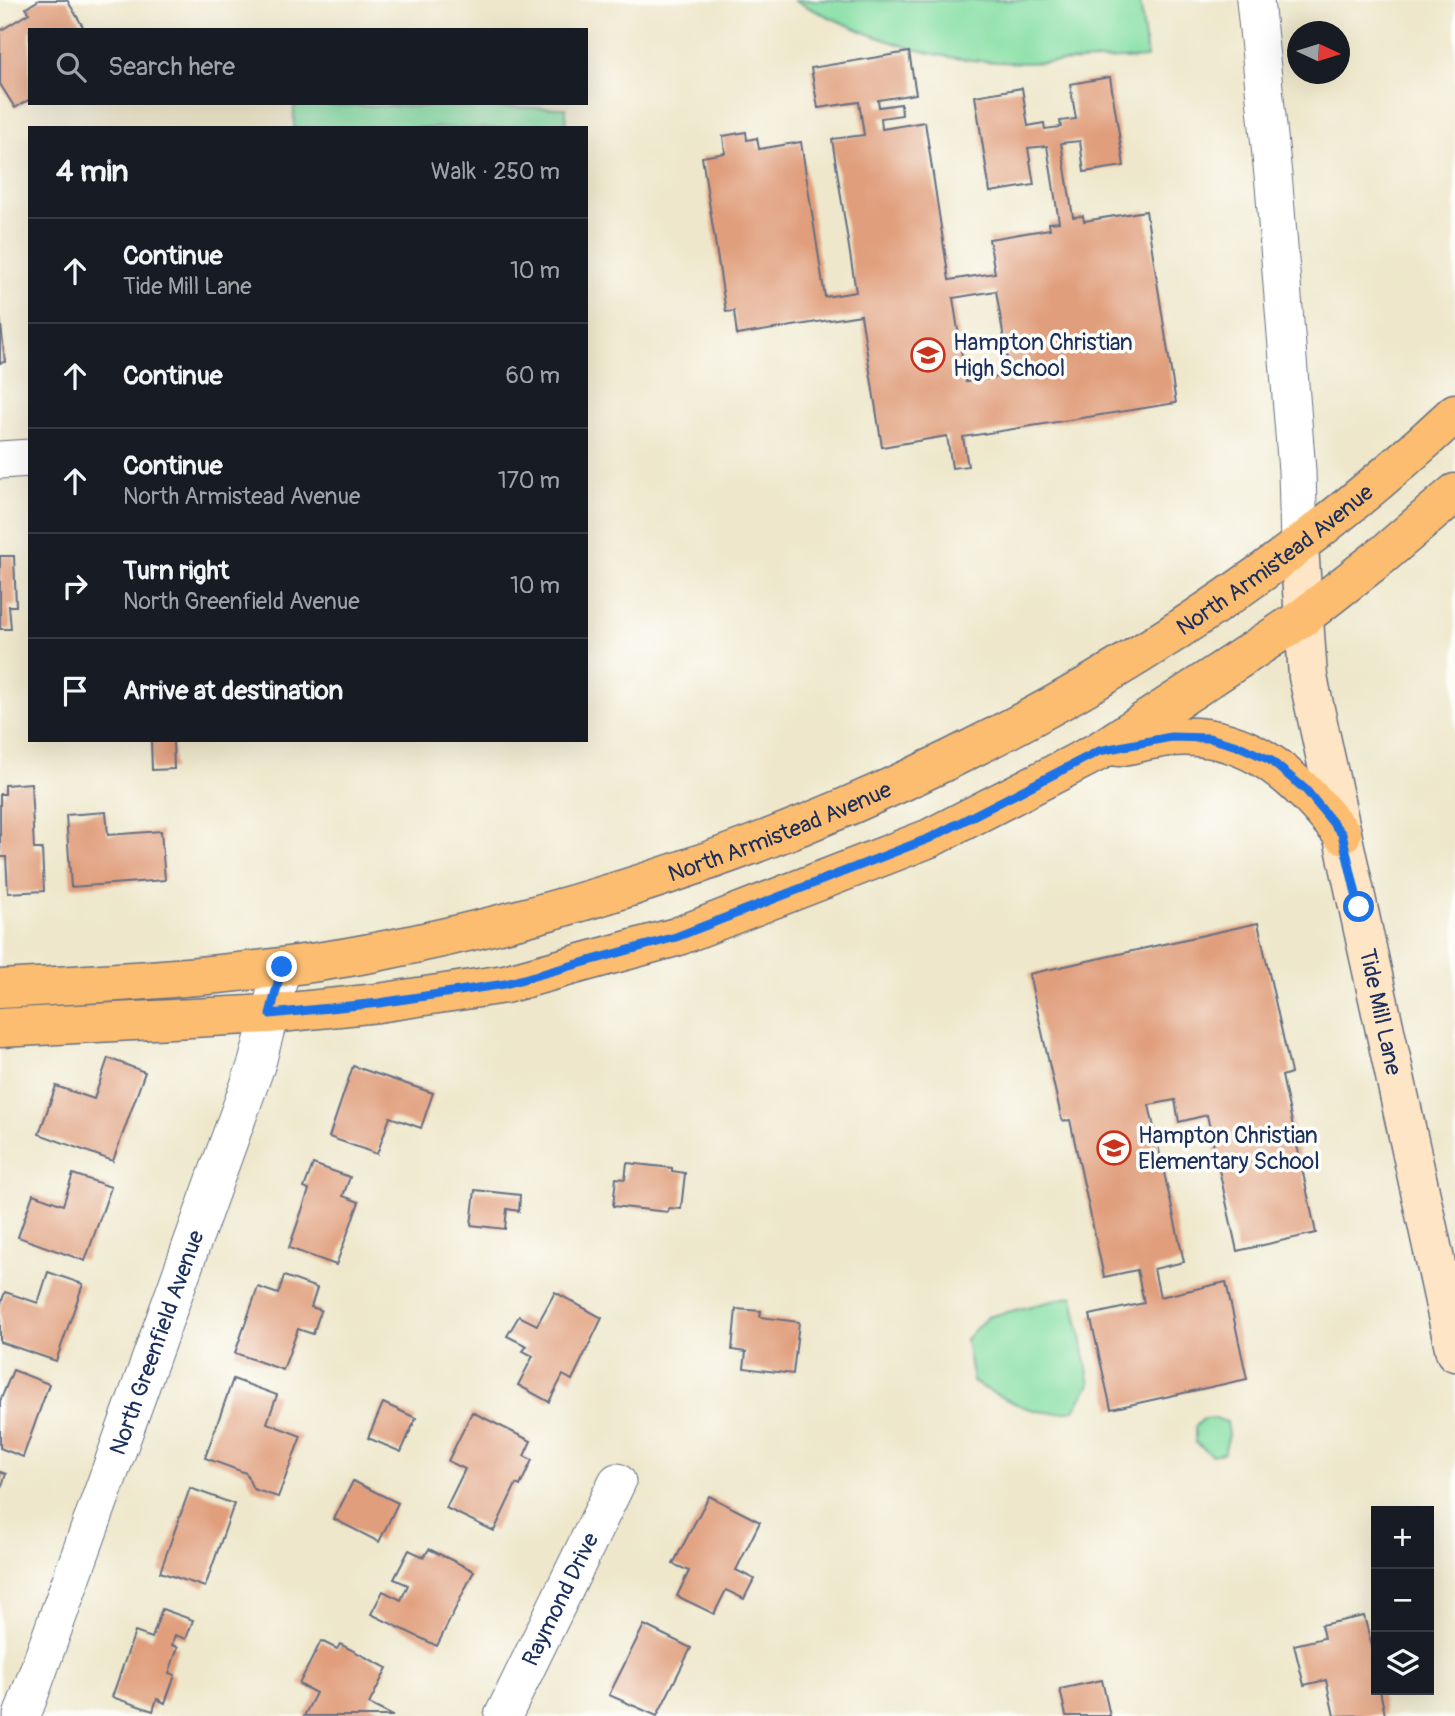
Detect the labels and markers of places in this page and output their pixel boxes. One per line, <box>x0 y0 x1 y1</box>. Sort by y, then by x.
place label: Hampton Christian High School <box>953 328 1133 383</box>
school or university icon: Hampton Christian High School <box>909 336 947 374</box>
place label: Hampton Christian Elementary School <box>1138 1121 1320 1176</box>
school or university icon: Hampton Christian Elementary School <box>1095 1129 1133 1167</box>

